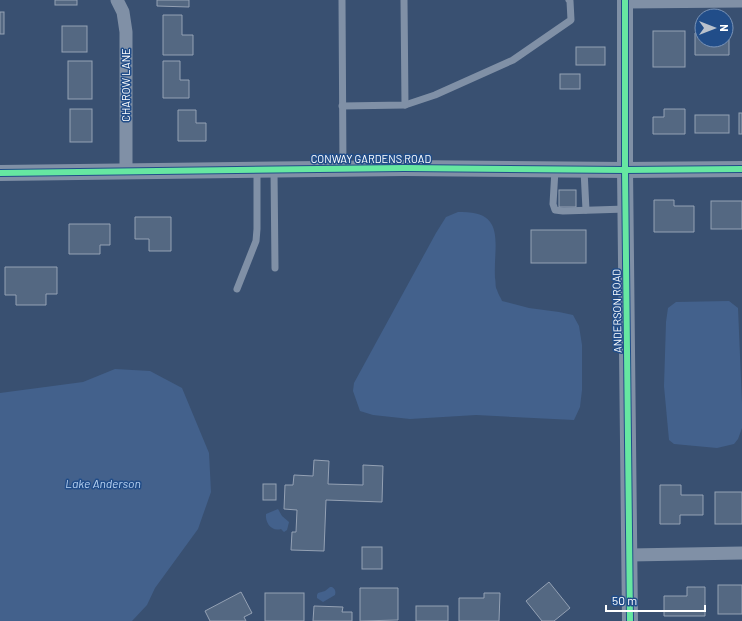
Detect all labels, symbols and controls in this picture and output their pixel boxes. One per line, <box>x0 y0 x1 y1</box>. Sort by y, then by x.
north arrow <box>694 8 734 48</box>
text: N <box>718 24 731 32</box>
street label: CHAROW LANE <box>119 48 132 122</box>
street label: CONWAY GARDENS ROAD <box>311 152 432 165</box>
street label: ANDERSON ROAD <box>609 269 624 353</box>
water label: Lake Anderson <box>65 476 141 490</box>
scale bar <box>606 587 705 613</box>
text: 50 m <box>612 593 637 607</box>

